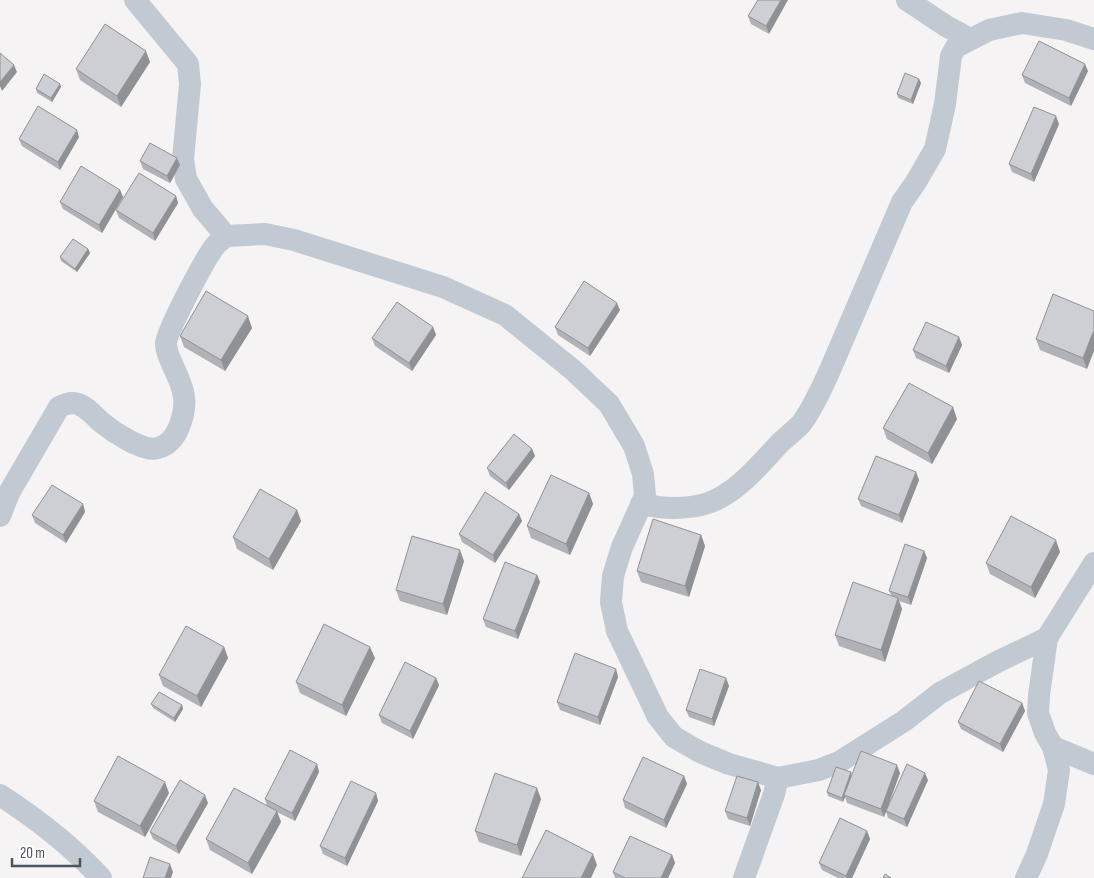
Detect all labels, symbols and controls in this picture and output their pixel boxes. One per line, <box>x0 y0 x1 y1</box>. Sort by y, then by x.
scale bar <box>12 836 80 868</box>
text: 20 m <box>20 844 45 863</box>

